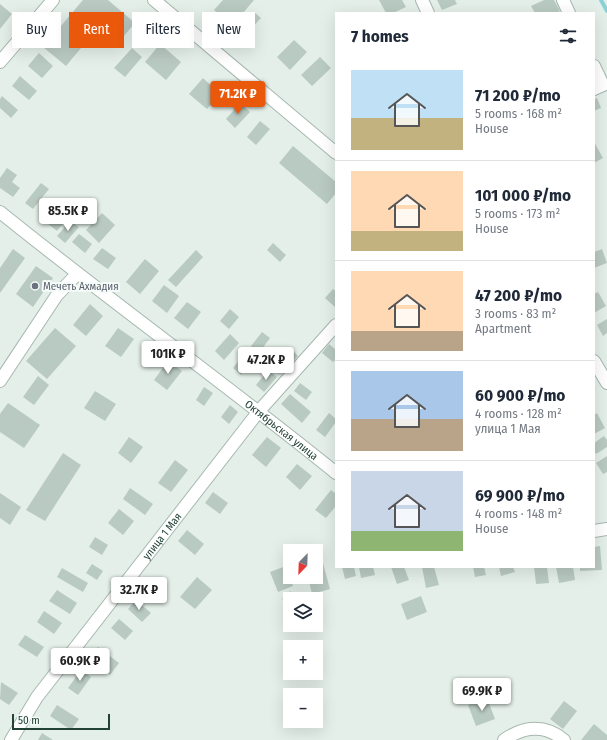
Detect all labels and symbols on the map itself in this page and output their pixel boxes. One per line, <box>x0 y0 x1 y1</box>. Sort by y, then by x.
pin: 71.2K ₽ <box>201 81 275 115</box>
pin: 85.5K ₽ <box>31 198 105 232</box>
place label: Мечеть Ахмадия <box>43 280 119 293</box>
marker: Мечеть Ахмадия <box>30 281 40 291</box>
pin: 101K ₽ <box>135 341 201 375</box>
pin: 47.2K ₽ <box>229 347 303 381</box>
street label: Октябрьская улица <box>242 397 321 463</box>
street label: улица 1 Мая <box>140 510 184 562</box>
north arrow <box>283 544 323 584</box>
pin: 32.7K ₽ <box>102 577 176 611</box>
pin: 60.9K ₽ <box>43 648 117 682</box>
pin: 69.9K ₽ <box>445 678 519 712</box>
scale bar <box>12 712 110 731</box>

